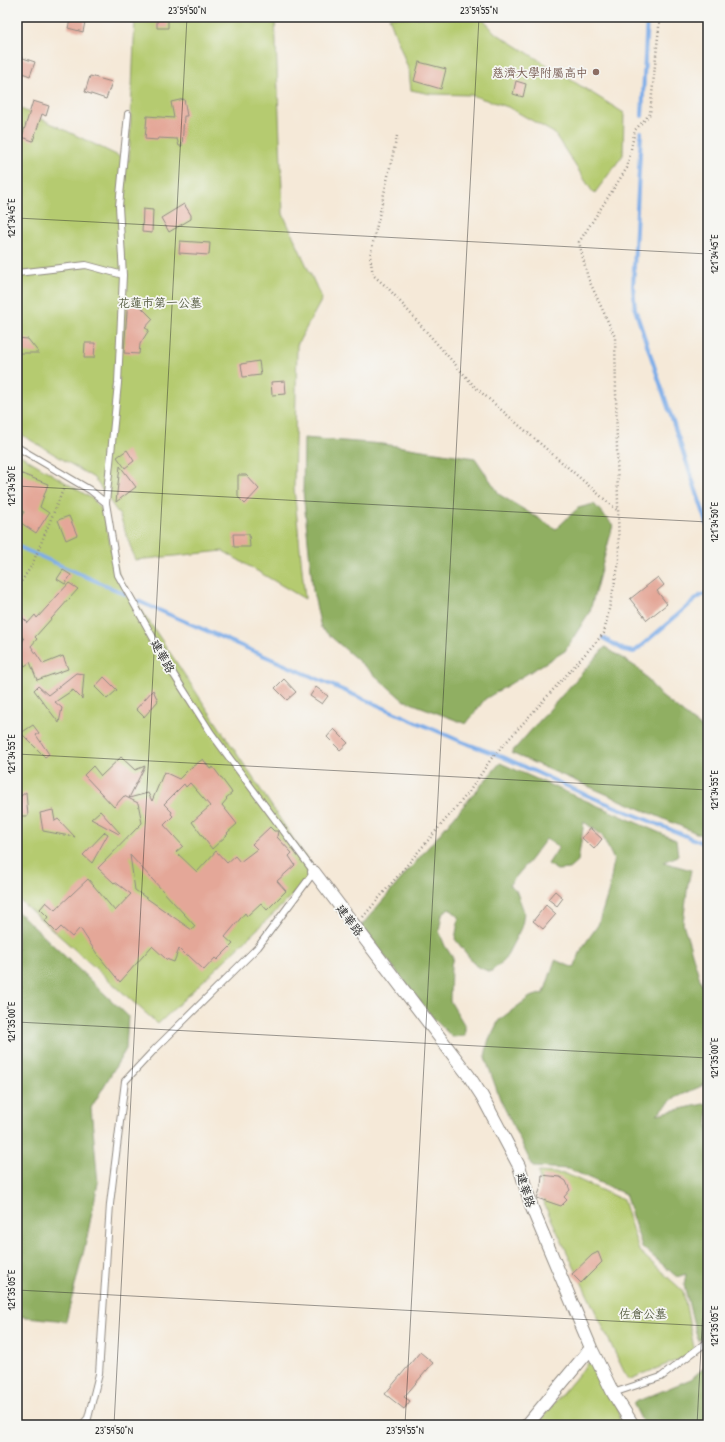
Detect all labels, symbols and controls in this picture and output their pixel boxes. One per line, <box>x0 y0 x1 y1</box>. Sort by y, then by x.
text: 23°59'50"N <box>168 4 206 17</box>
text: 23°59'55"N <box>460 4 498 17</box>
place label: 慈濟大學附屬高中 <box>492 64 588 81</box>
marker: 慈濟大學附屬高中 <box>591 67 601 77</box>
text: 121°34'45"E <box>5 198 18 238</box>
text: 121°34'45"E <box>708 234 721 274</box>
park label: 花蓮市第一公墓 <box>118 294 202 311</box>
text: 121°34'50"E <box>5 465 18 506</box>
text: 121°34'50"E <box>708 501 721 542</box>
street label: 建華路 <box>147 636 179 676</box>
text: 121°34'55"E <box>5 733 18 774</box>
text: 121°34'55"E <box>708 769 721 810</box>
street label: 建華路 <box>332 901 368 939</box>
text: 121°35'00"E <box>5 1001 18 1043</box>
text: 121°35'00"E <box>708 1037 721 1079</box>
street label: 建華路 <box>512 1170 540 1210</box>
text: 121°35'05"E <box>5 1269 18 1310</box>
park label: 佐倉公墓 <box>619 1305 667 1322</box>
text: 121°35'05"E <box>708 1305 721 1346</box>
text: 23°59'50"N <box>95 1424 133 1437</box>
text: 23°59'55"N <box>386 1424 424 1437</box>

